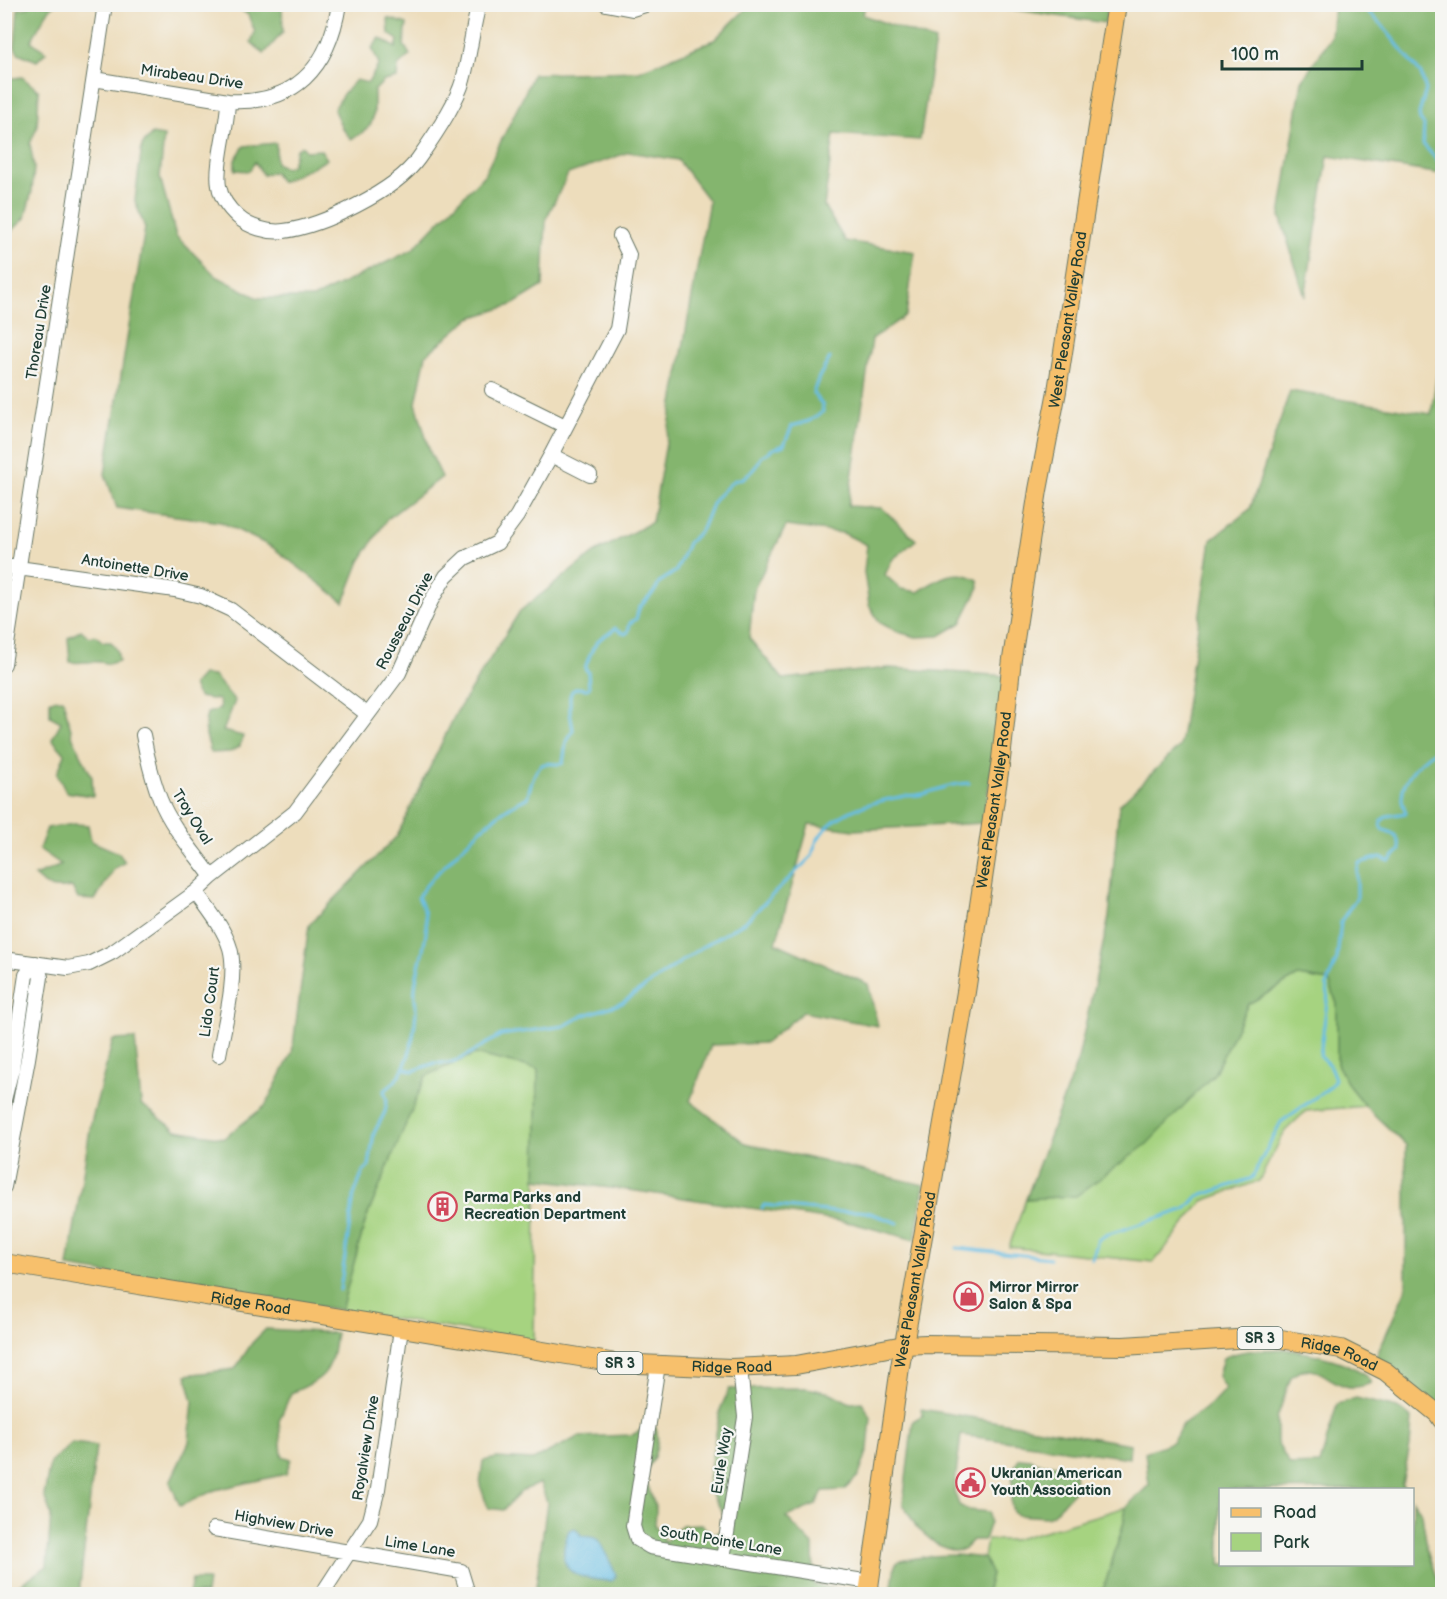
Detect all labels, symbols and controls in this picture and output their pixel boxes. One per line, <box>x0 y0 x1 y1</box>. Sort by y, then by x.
scale bar <box>1222 33 1362 71</box>
text: 100 m <box>1231 44 1279 65</box>
street label: Mirabeau Drive <box>139 60 245 94</box>
street label: West Pleasant Valley Road <box>1044 230 1091 410</box>
street label: Thoreau Drive <box>22 283 56 381</box>
street label: Antoinette Drive <box>80 550 190 586</box>
street label: Rousseau Drive <box>372 569 438 673</box>
street label: West Pleasant Valley Road <box>972 711 1016 890</box>
street label: Troy Oval <box>168 786 216 848</box>
street label: Lido Court <box>196 965 224 1038</box>
place label: Parma Parks and Recreation Department <box>464 1188 626 1224</box>
building icon: Parma Parks and Recreation Department <box>427 1190 459 1222</box>
street label: West Pleasant Valley Road <box>891 1190 940 1369</box>
place label: Mirror Mirror Salon & Spa <box>989 1278 1080 1314</box>
shop icon: Mirror Mirror Salon & Spa <box>952 1280 984 1312</box>
street label: Ridge Road <box>209 1287 292 1319</box>
road number: SR 3 <box>1238 1327 1282 1349</box>
street label: Ridge Road <box>1299 1333 1381 1375</box>
road number: SR 3 <box>598 1352 642 1374</box>
street label: Ridge Road <box>691 1357 773 1378</box>
street label: Royalview Drive <box>348 1394 384 1502</box>
street label: Eurle Way <box>707 1426 737 1496</box>
place label: Ukranian American Youth Association <box>991 1464 1122 1500</box>
public building icon: Ukranian American Youth Association <box>954 1466 986 1498</box>
legend <box>1219 1488 1414 1566</box>
text: Road <box>1273 1502 1317 1523</box>
street label: Highview Drive <box>233 1506 335 1542</box>
street label: South Pointe Lane <box>659 1522 783 1560</box>
street label: Lime Lane <box>383 1532 457 1562</box>
text: Park <box>1273 1532 1309 1553</box>

